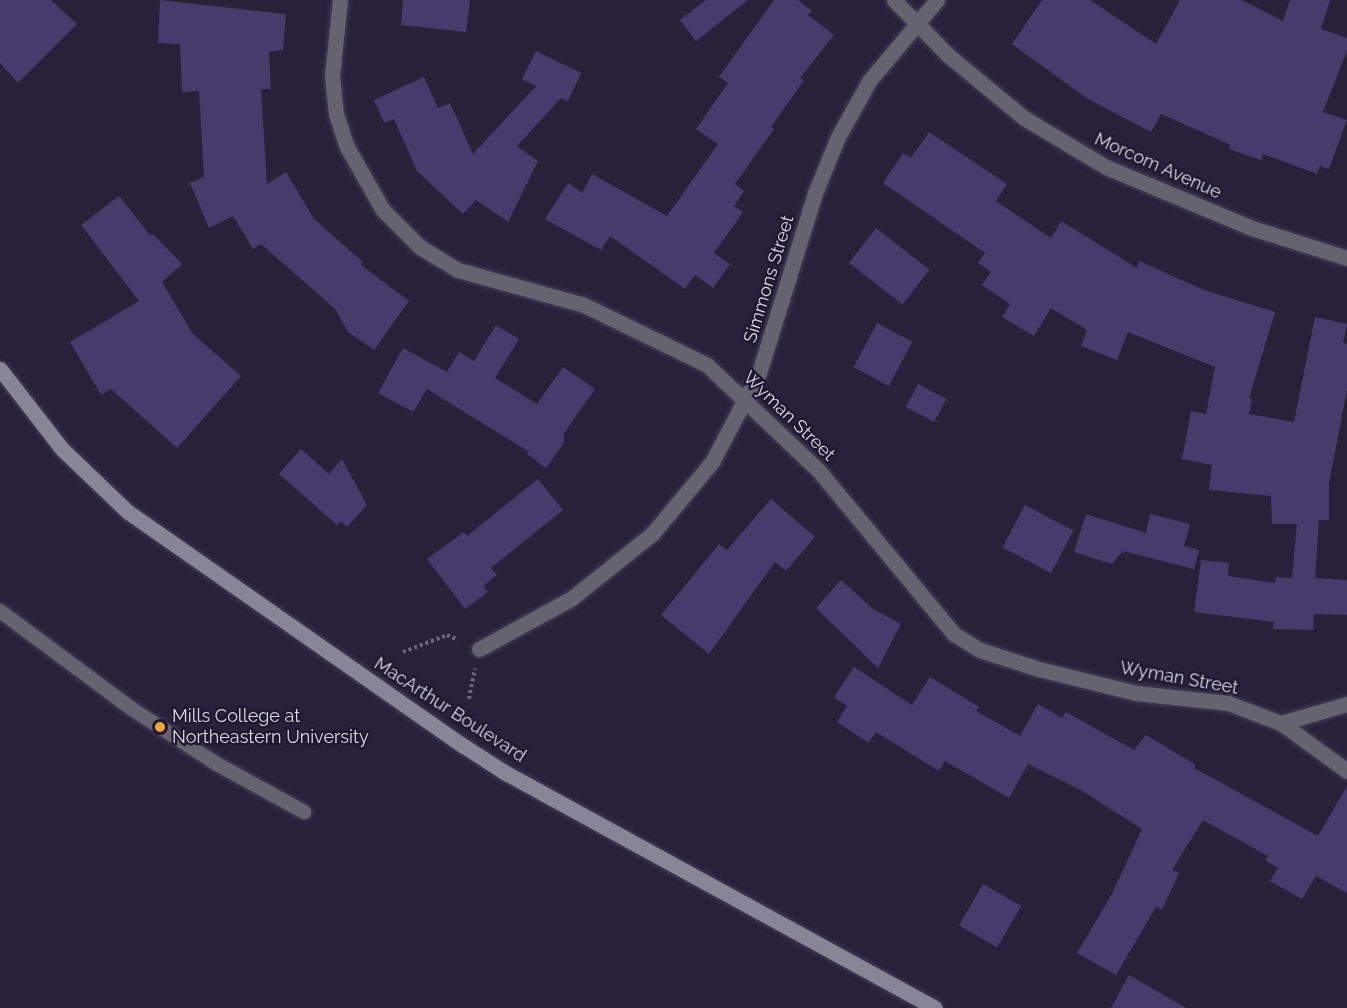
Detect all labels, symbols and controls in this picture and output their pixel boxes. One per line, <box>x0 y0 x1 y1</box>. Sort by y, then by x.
street label: Morcom Avenue <box>1091 128 1225 204</box>
street label: Simmons Street <box>739 213 799 345</box>
street label: Wyman Street <box>738 367 840 465</box>
street label: MacArthur Boulevard <box>370 653 530 767</box>
street label: Wyman Street <box>1118 657 1240 699</box>
place label: Mills College at Northeastern University <box>172 706 369 748</box>
marker: Mills College at Northeastern University <box>153 720 167 734</box>

